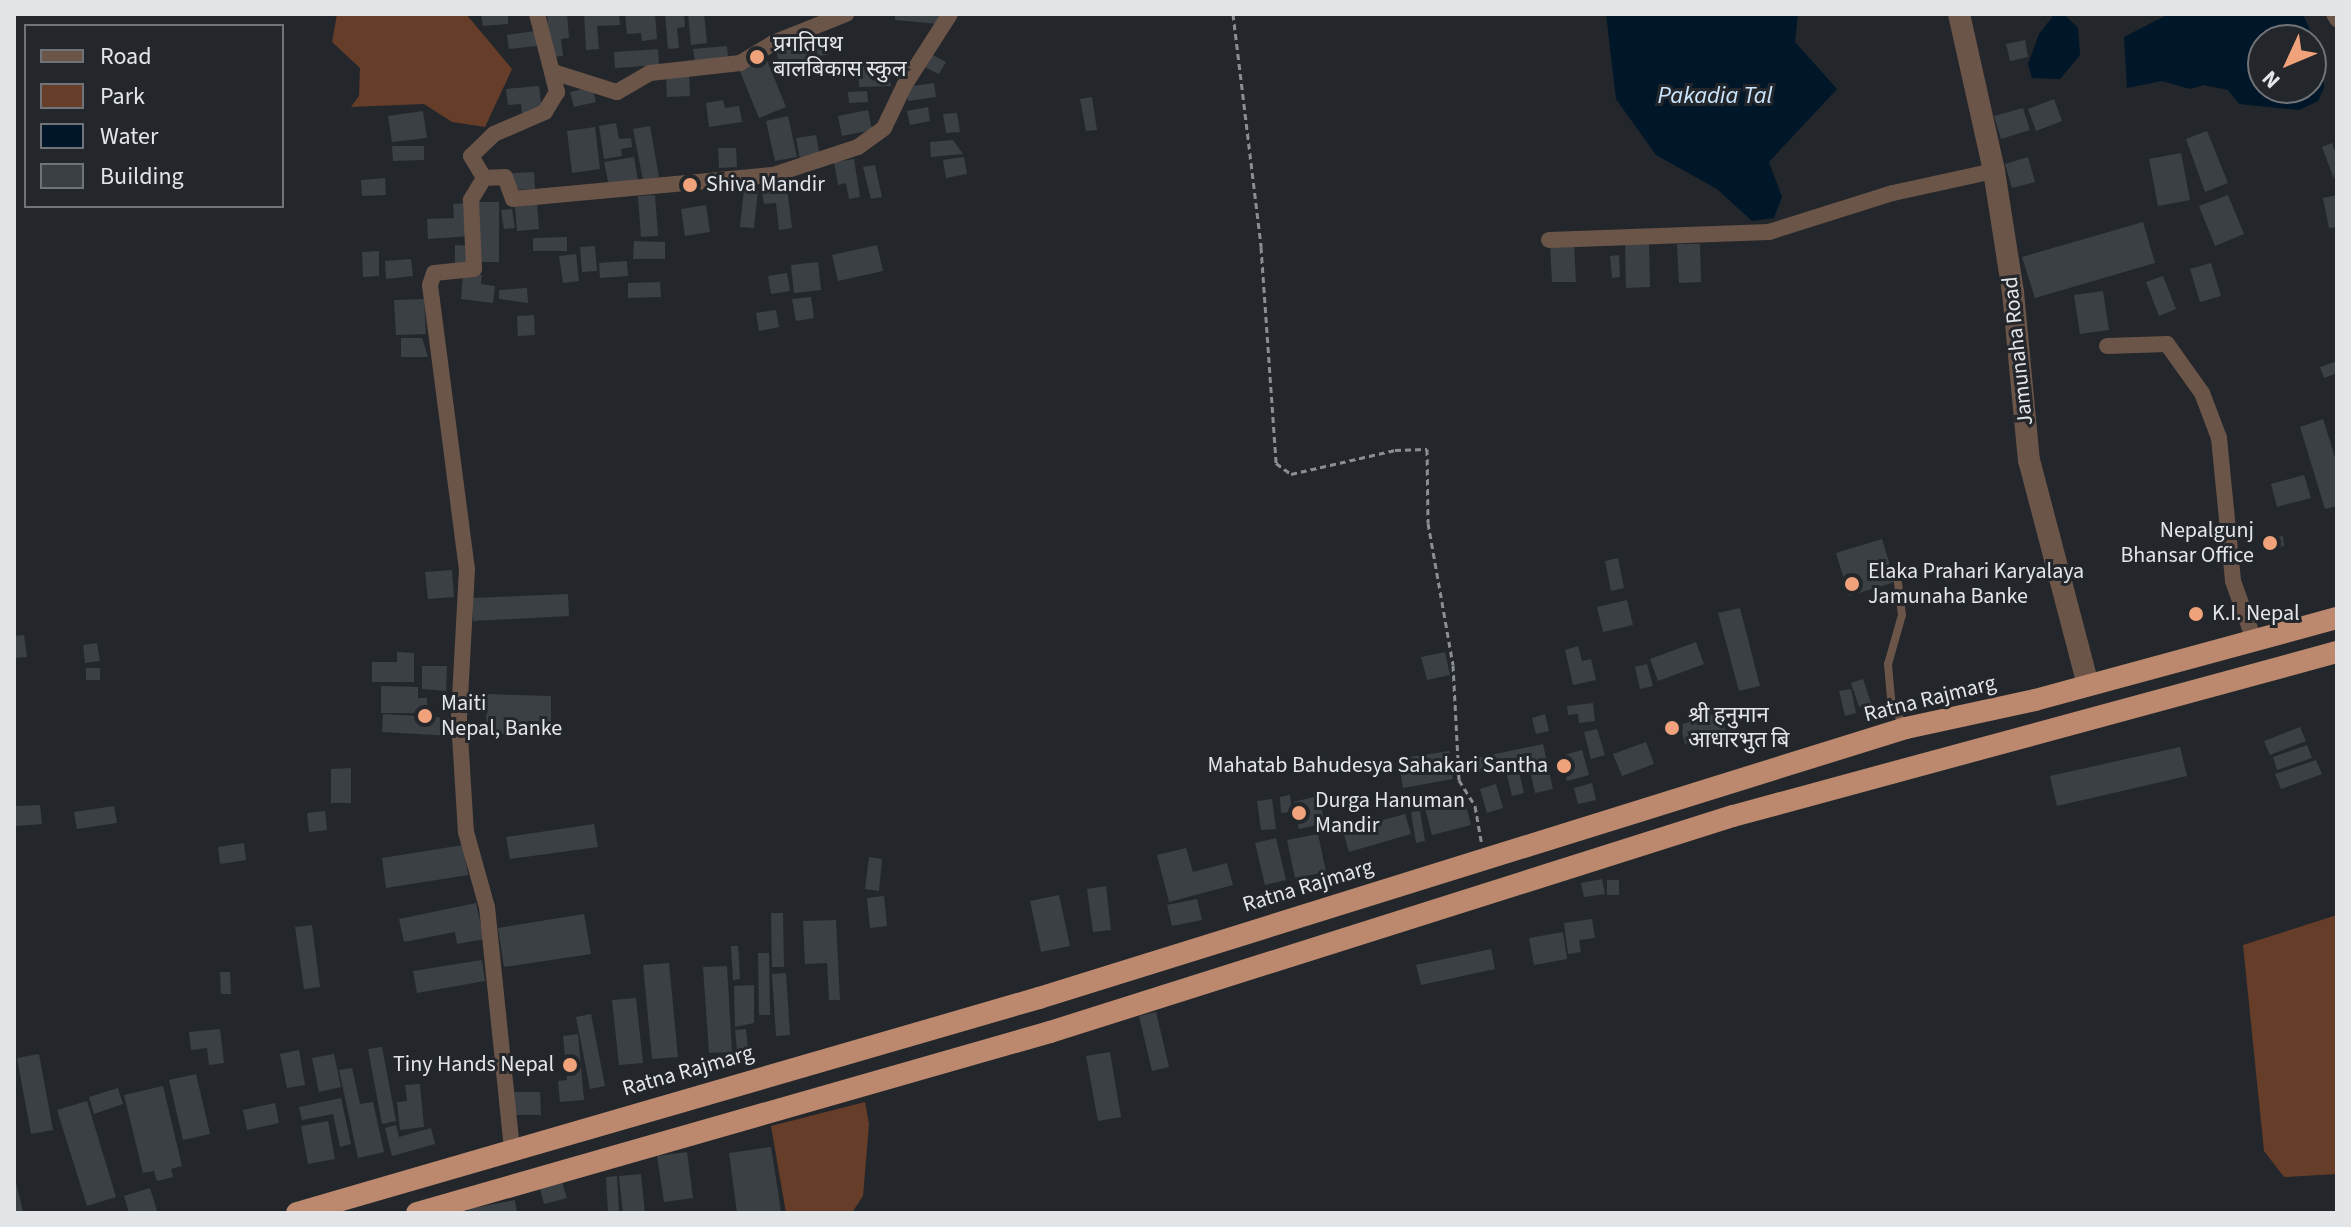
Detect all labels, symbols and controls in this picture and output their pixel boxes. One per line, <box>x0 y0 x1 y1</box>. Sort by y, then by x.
legend <box>24 24 284 208</box>
north arrow <box>2247 24 2327 104</box>
place label: प्रगतिपथ बालबिकास स्कुल <box>773 31 907 82</box>
text: Road <box>100 39 152 74</box>
marker: प्रगतिपथ बालबिकास स्कुल <box>748 48 766 66</box>
text: N <box>2255 63 2288 96</box>
text: Park <box>100 79 145 114</box>
water label: Pakadia Tal <box>1657 82 1773 110</box>
text: Water <box>100 119 158 154</box>
text: Building <box>100 159 184 194</box>
place label: Shiva Mandir <box>706 172 825 198</box>
marker: Shiva Mandir <box>681 176 699 194</box>
street label: Jamunaha Road <box>1997 275 2039 427</box>
place label: Nepalgunj Bhansar Office <box>2120 517 2254 568</box>
marker: Nepalgunj Bhansar Office <box>2261 534 2279 552</box>
place label: Elaka Prahari Karyalaya Jamunaha Banke <box>1868 558 2084 610</box>
marker: Elaka Prahari Karyalaya Jamunaha Banke <box>1843 575 1861 593</box>
place label: K.I. Nepal <box>2212 601 2300 627</box>
marker: K.I. Nepal <box>2187 605 2205 623</box>
street label: Ratna Rajmarg <box>1861 670 1999 728</box>
place label: Maiti Nepal, Banke <box>441 690 562 742</box>
place label: श्री हनुमान आधारभुत बि <box>1688 702 1789 754</box>
marker: Maiti Nepal, Banke <box>416 707 434 725</box>
marker: श्री हनुमान आधारभुत बि <box>1663 719 1681 737</box>
place label: Mahatab Bahudesya Sahakari Santha <box>1207 753 1548 779</box>
marker: Mahatab Bahudesya Sahakari Santha <box>1555 757 1573 775</box>
place label: Durga Hanuman Mandir <box>1315 787 1465 838</box>
marker: Durga Hanuman Mandir <box>1290 804 1308 822</box>
street label: Ratna Rajmarg <box>1240 854 1376 918</box>
street label: Ratna Rajmarg <box>619 1040 757 1102</box>
place label: Tiny Hands Nepal <box>393 1052 554 1078</box>
marker: Tiny Hands Nepal <box>561 1056 579 1074</box>

